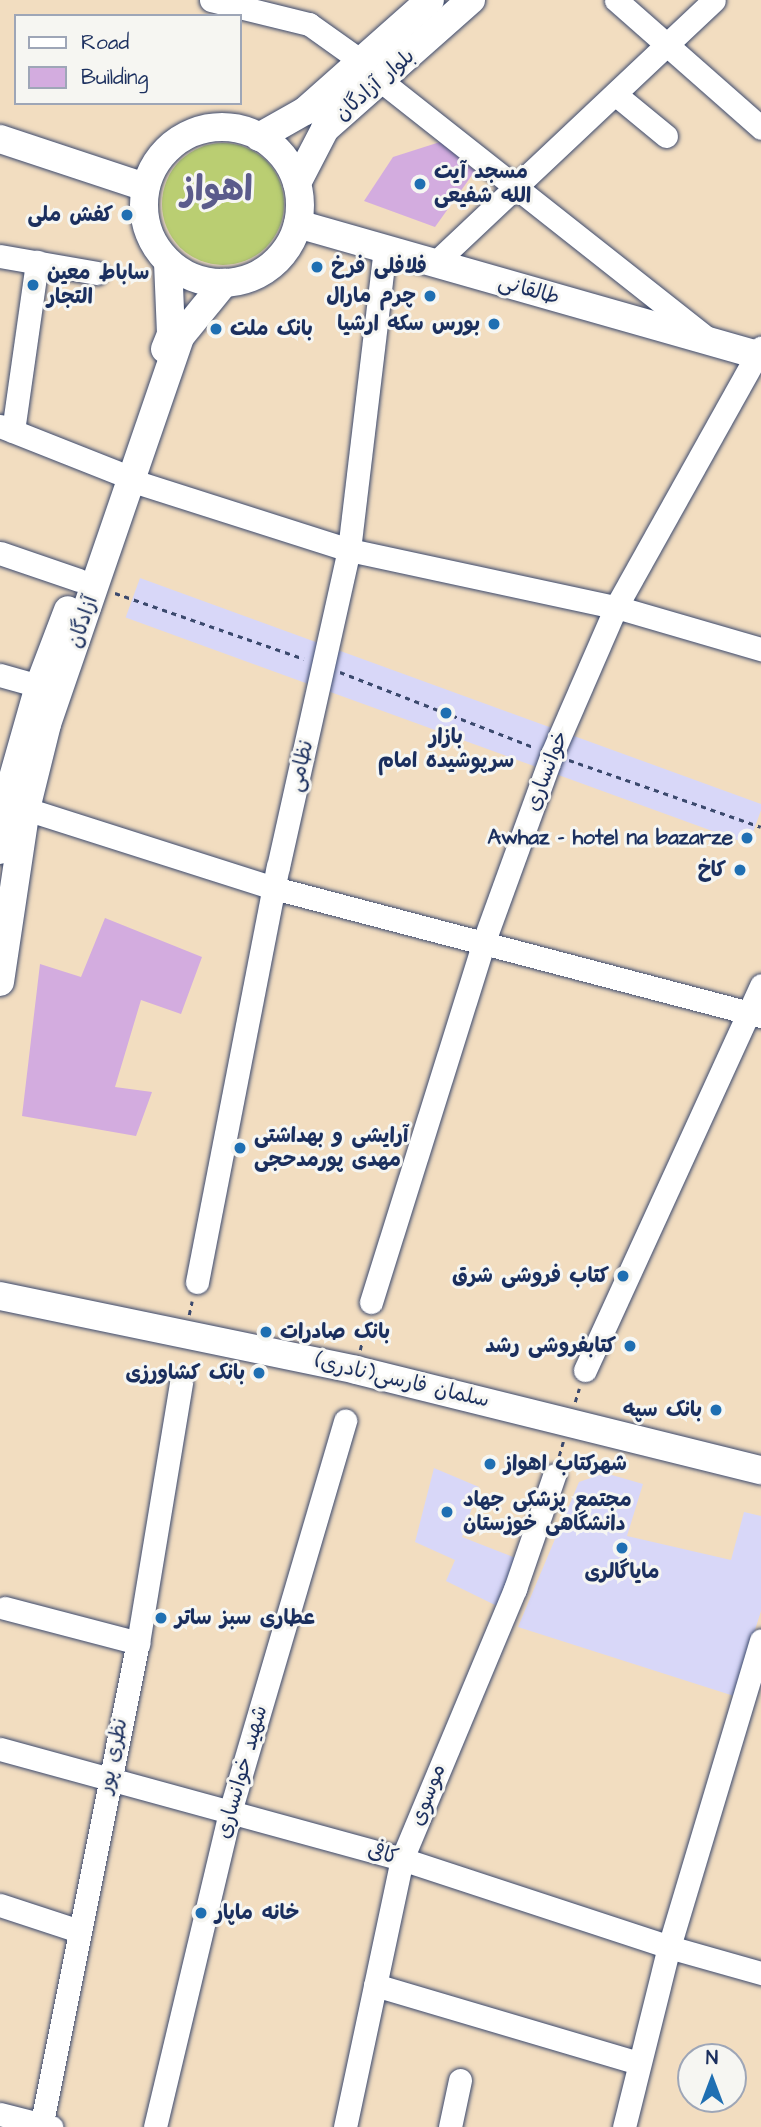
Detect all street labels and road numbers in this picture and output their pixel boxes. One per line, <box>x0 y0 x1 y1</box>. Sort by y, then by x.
street label: بلوار آزادگان <box>330 44 420 126</box>
street label: طالقانی <box>496 269 562 311</box>
street label: آزادگان <box>62 593 104 651</box>
street label: خوانساری <box>520 727 574 815</box>
street label: نظامی <box>283 738 319 794</box>
street label: سلمان فارسی(نادری) <box>312 1349 492 1413</box>
street label: شهید خوانساری <box>211 1702 273 1842</box>
street label: نظری پور <box>93 1716 133 1796</box>
street label: موسوی <box>405 1761 451 1829</box>
street label: کافی <box>365 1838 401 1870</box>

